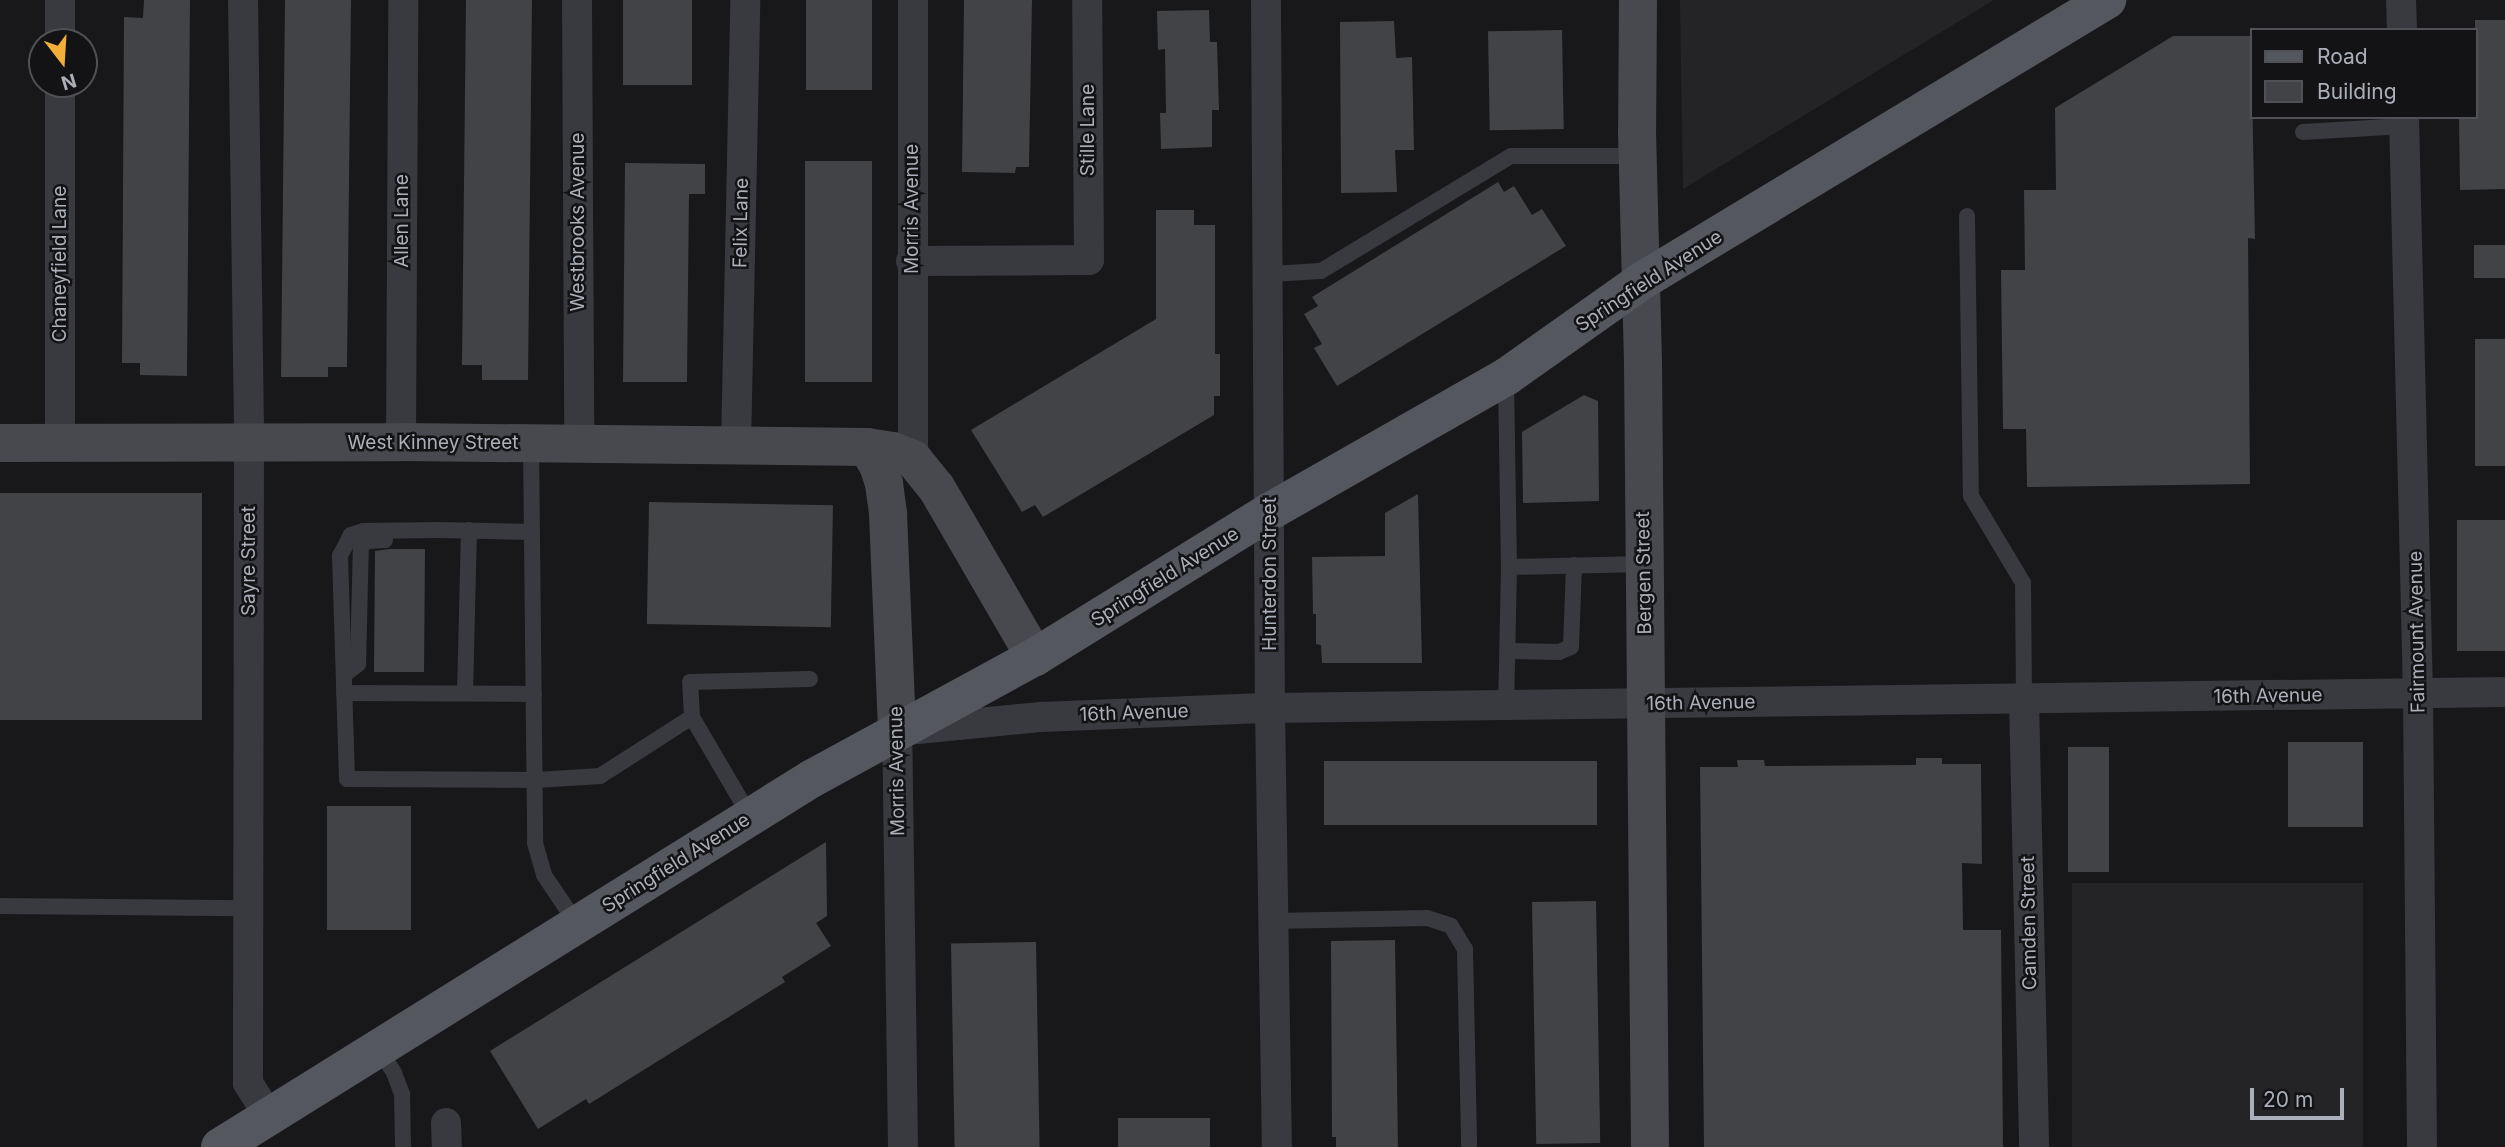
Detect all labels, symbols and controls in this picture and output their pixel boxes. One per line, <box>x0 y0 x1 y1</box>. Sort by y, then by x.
north arrow <box>28 28 98 98</box>
legend <box>2250 28 2477 119</box>
text: Road <box>2317 44 2368 69</box>
text: N <box>58 69 79 95</box>
text: Building <box>2317 79 2397 104</box>
street label: Stille Lane <box>1077 84 1099 176</box>
street label: Westbrooks Avenue <box>567 133 589 311</box>
street label: Morris Avenue <box>901 144 923 274</box>
street label: Allen Lane <box>391 174 413 268</box>
street label: Felix Lane <box>729 178 753 268</box>
street label: Chaneyfield Lane <box>49 186 71 342</box>
street label: Springfield Avenue <box>1572 225 1726 337</box>
street label: West Kinney Street <box>348 432 518 454</box>
street label: Hunterdon Street <box>1259 497 1281 651</box>
street label: Sayre Street <box>238 506 260 616</box>
street label: Bergen Street <box>1632 511 1656 635</box>
street label: Springfield Avenue <box>1087 522 1243 632</box>
street label: Fairmount Avenue <box>2404 551 2430 713</box>
street label: 16th Avenue <box>2213 684 2323 708</box>
street label: 16th Avenue <box>1646 691 1756 715</box>
street label: 16th Avenue <box>1079 700 1189 726</box>
street label: Morris Avenue <box>884 706 910 836</box>
street label: Springfield Avenue <box>598 808 754 918</box>
street label: Camden Street <box>2016 856 2042 990</box>
scale bar <box>2253 1074 2348 1118</box>
text: 20 m <box>2263 1087 2313 1112</box>

